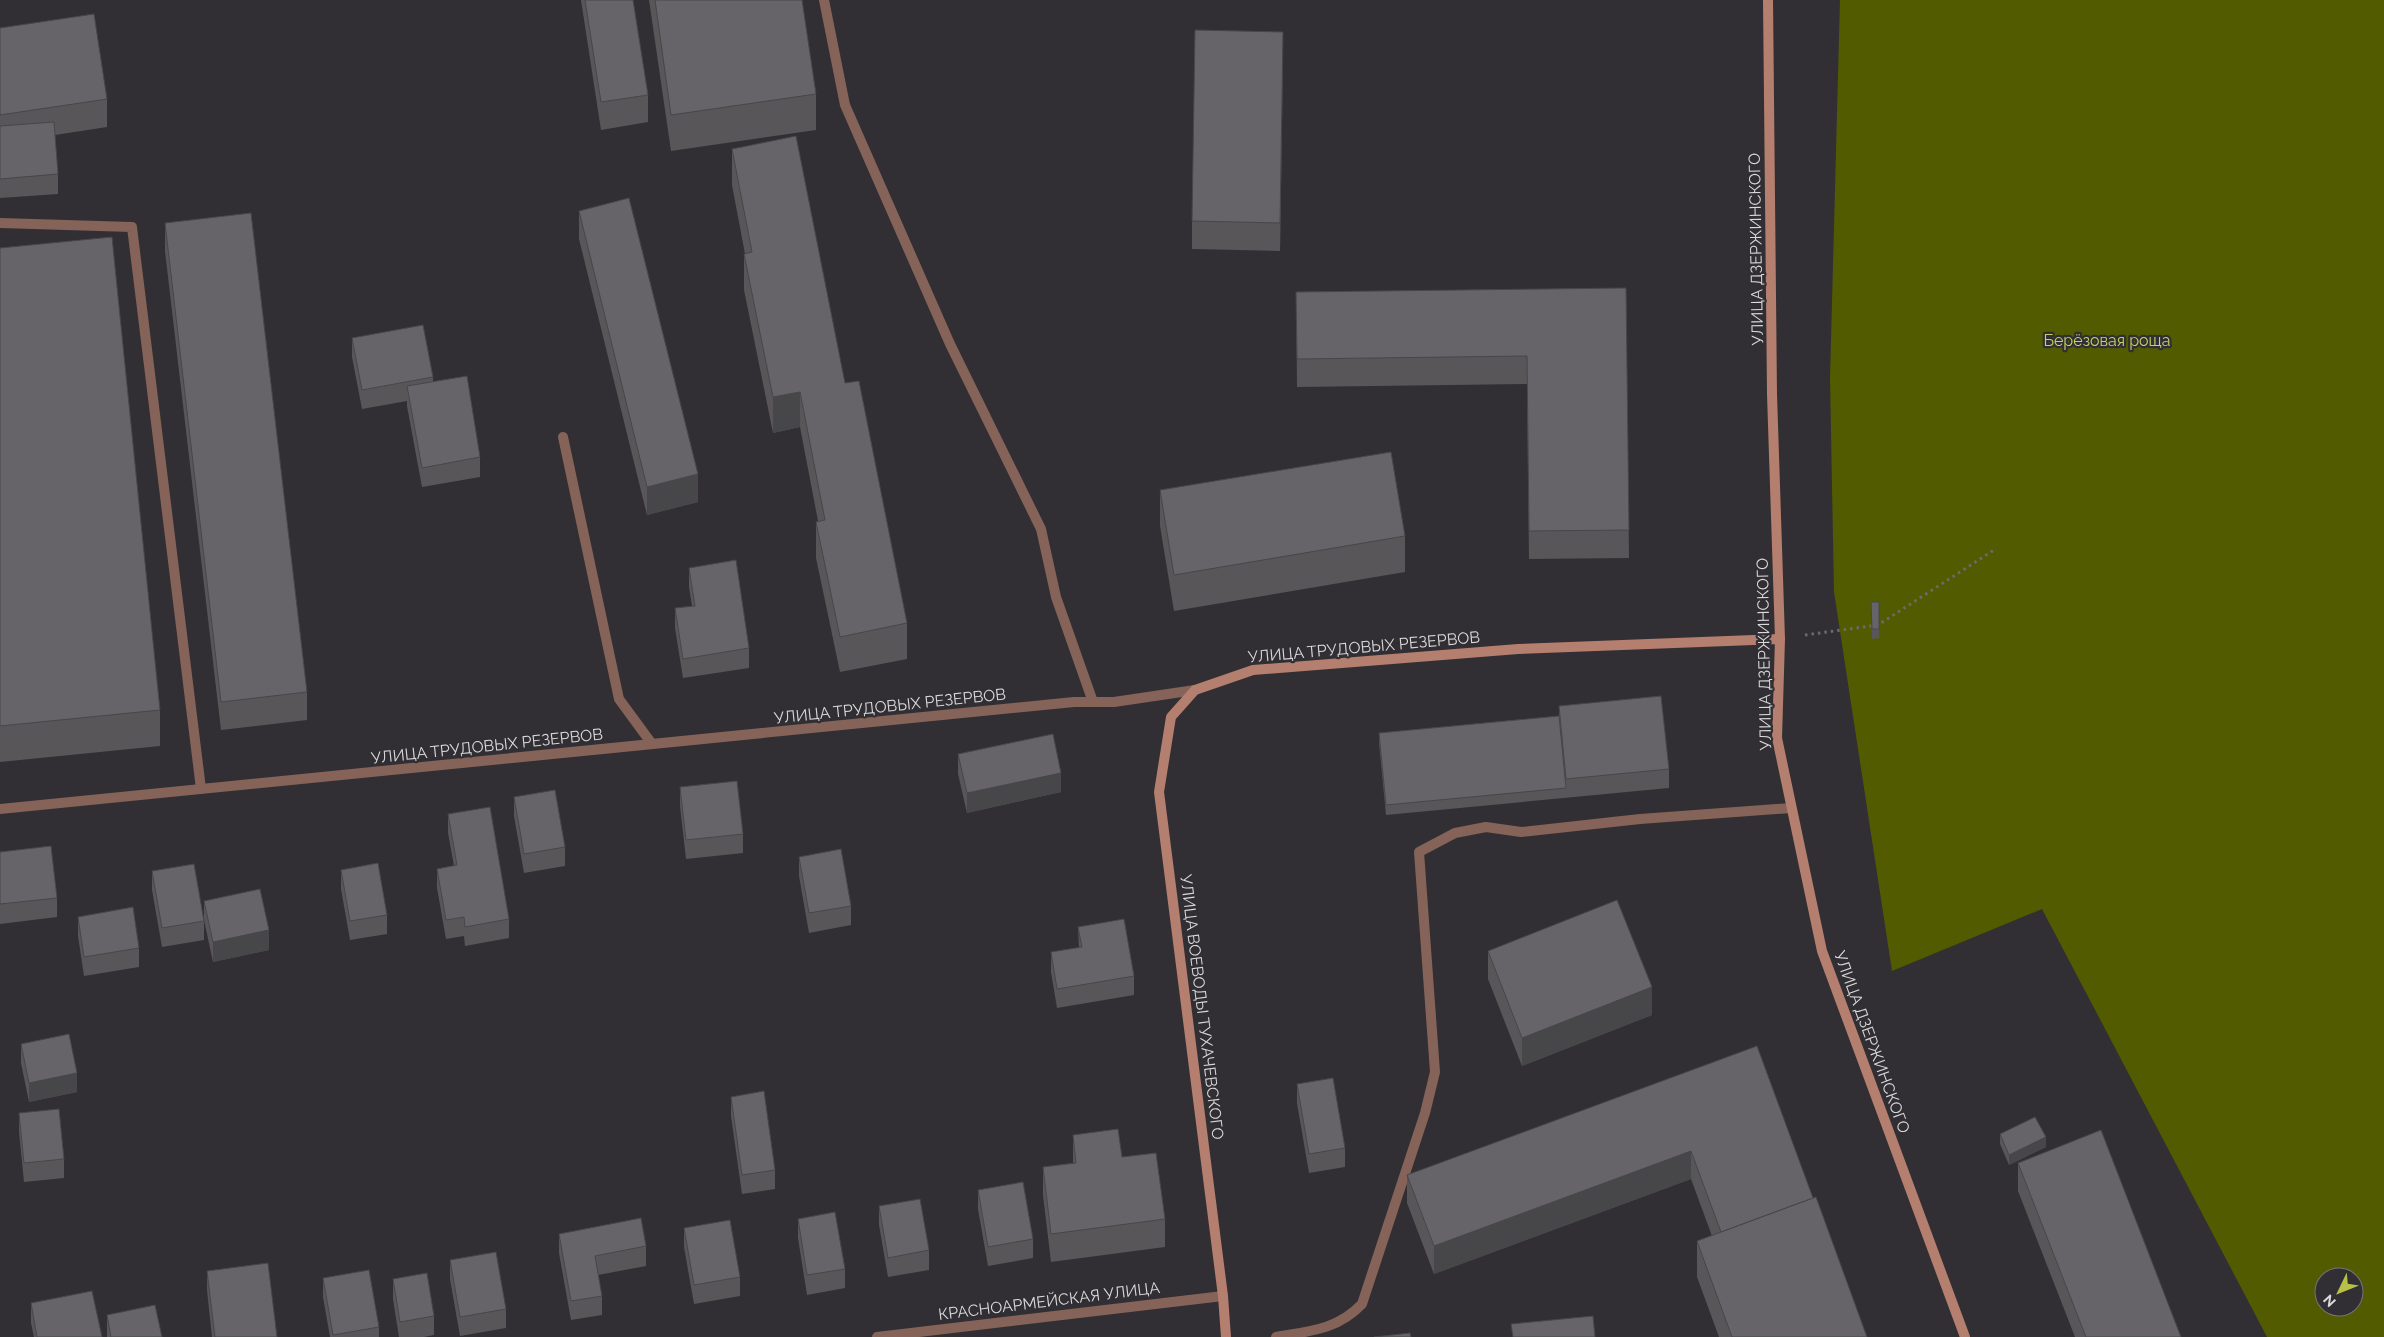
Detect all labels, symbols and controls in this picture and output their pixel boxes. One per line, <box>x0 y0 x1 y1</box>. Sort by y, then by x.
street label: УЛИЦА ДЗЕРЖИНСКОГО <box>1745 153 1767 345</box>
park label: Берёзовая роща <box>2044 331 2170 350</box>
street label: УЛИЦА ДЗЕРЖИНСКОГО <box>1753 558 1775 750</box>
street label: УЛИЦА ТРУДОВЫХ РЕЗЕРВОВ <box>1247 627 1481 667</box>
street label: УЛИЦА ТРУДОВЫХ РЕЗЕРВОВ <box>773 684 1007 728</box>
street label: УЛИЦА ТРУДОВЫХ РЕЗЕРВОВ <box>370 724 604 768</box>
street label: УЛИЦА ВОЕВОДЫ ТУХАЧЕВСКОГО <box>1176 873 1228 1141</box>
street label: УЛИЦА ДЗЕРЖИНСКОГО <box>1830 948 1914 1136</box>
north arrow <box>2314 1267 2364 1317</box>
street label: КРАСНОАРМЕЙСКАЯ УЛИЦА <box>937 1278 1161 1324</box>
text: N <box>2320 1292 2339 1310</box>

